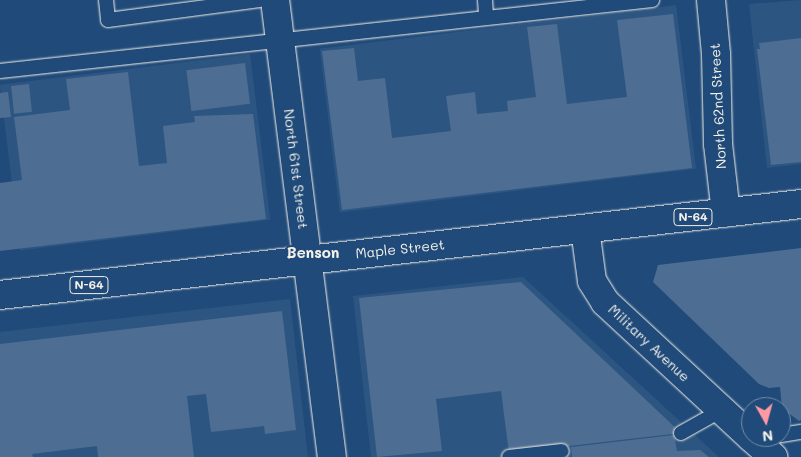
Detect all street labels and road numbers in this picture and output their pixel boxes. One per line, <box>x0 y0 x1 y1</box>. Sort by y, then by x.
street label: North 62nd Street <box>706 43 730 169</box>
street label: North 61st Street <box>280 108 312 230</box>
road number: N-64 <box>673 208 713 226</box>
street label: Maple Street <box>354 236 446 262</box>
road number: N-64 <box>69 276 109 294</box>
street label: Military Avenue <box>605 301 693 385</box>

